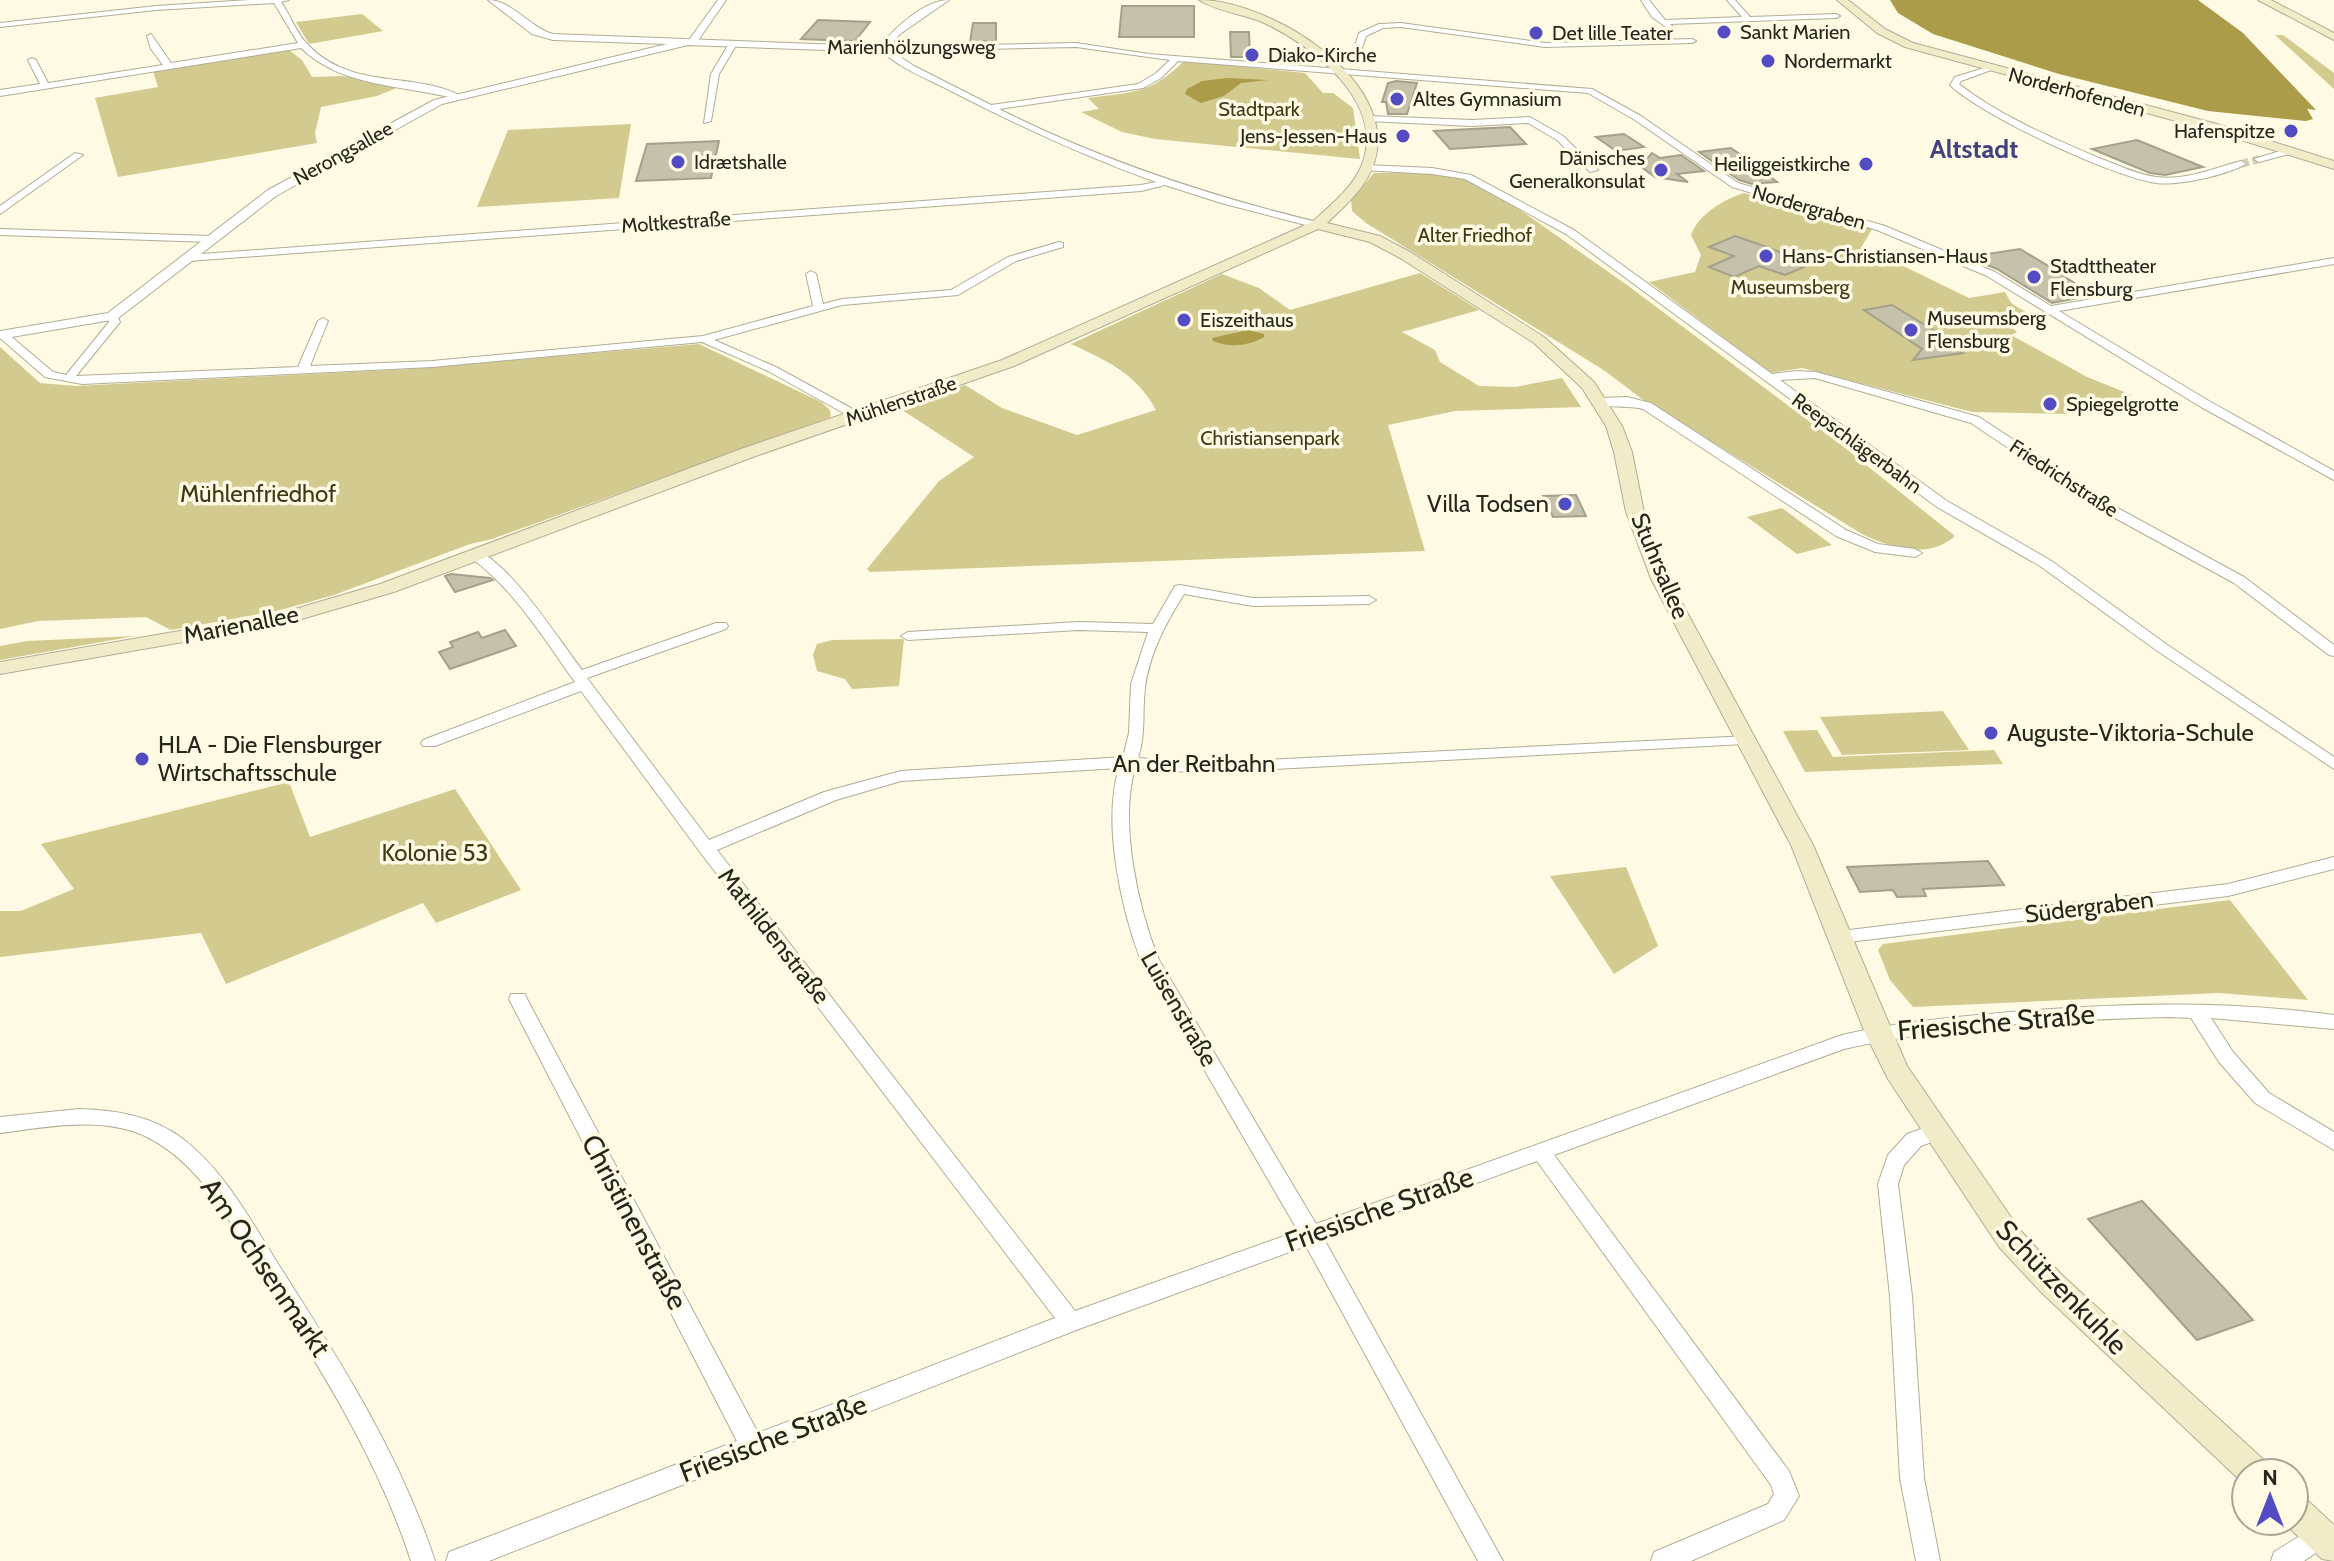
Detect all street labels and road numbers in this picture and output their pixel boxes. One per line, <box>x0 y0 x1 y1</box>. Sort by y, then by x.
street label: Marienhölzungsweg <box>827 35 996 59</box>
street label: Norderhofenden <box>2006 62 2148 122</box>
street label: Nerongsallee <box>289 116 397 190</box>
street label: Nordergraben <box>1750 179 1868 235</box>
street label: Moltkestraße <box>620 206 732 238</box>
street label: Mühlenstraße <box>842 371 960 431</box>
street label: Reepschlägerbahn <box>1787 388 1927 498</box>
street label: Friedrichstraße <box>2005 434 2123 522</box>
street label: Stuhrsallee <box>1625 509 1696 623</box>
street label: Marienallee <box>181 599 301 650</box>
street label: An der Reitbahn <box>1113 749 1275 778</box>
street label: Mathildenstraße <box>712 862 836 1009</box>
street label: Südergraben <box>2023 884 2155 929</box>
street label: Luisenstraße <box>1135 946 1224 1071</box>
street label: Friesische Straße <box>1896 996 2096 1048</box>
street label: Christinenstraße <box>575 1129 695 1315</box>
street label: Friesische Straße <box>1280 1159 1478 1259</box>
street label: Am Ochsenmarkt <box>194 1171 338 1363</box>
street label: Schützenkuhle <box>1989 1212 2135 1362</box>
street label: Friesische Straße <box>674 1387 872 1489</box>

